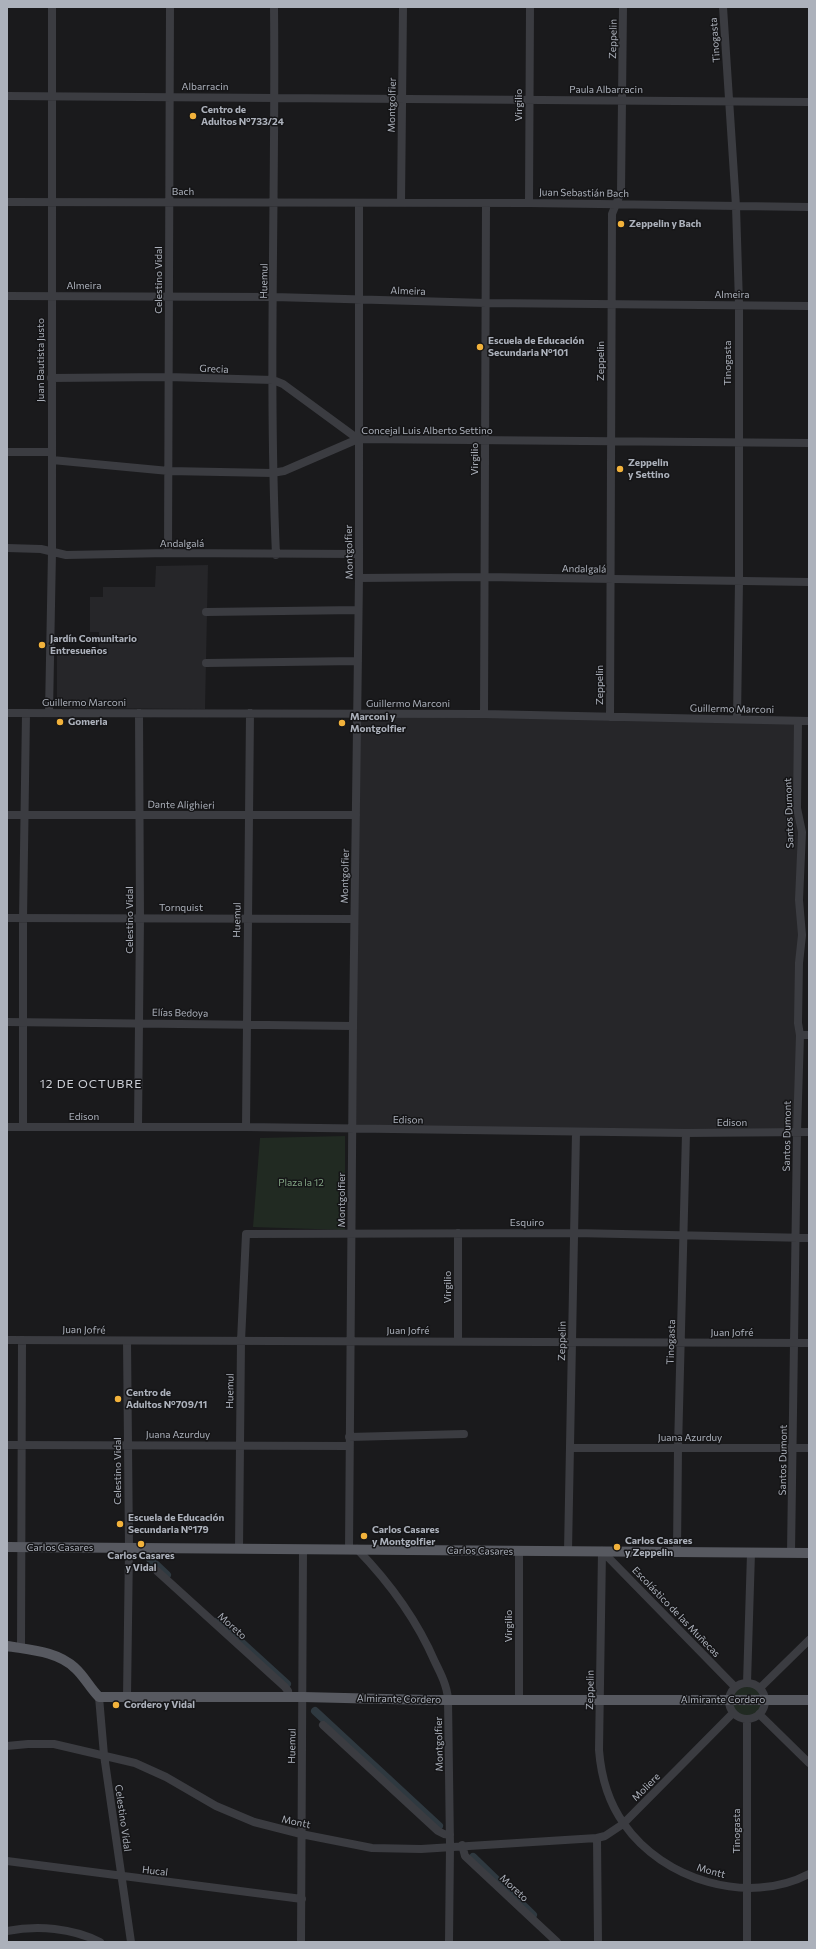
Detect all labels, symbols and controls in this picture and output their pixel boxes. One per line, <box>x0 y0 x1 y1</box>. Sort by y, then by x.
street label: Tinogasta <box>707 17 723 63</box>
street label: Zeppelin <box>607 19 619 59</box>
street label: Montgolfier <box>386 77 398 133</box>
street label: Albarracin <box>182 81 228 93</box>
street label: Paula Albarracin <box>569 84 643 96</box>
street label: Virgilio <box>513 89 525 121</box>
place label: Centro de Adultos Nº733/24 <box>201 104 284 128</box>
marker: Centro de Adultos Nº733/24 <box>188 111 198 121</box>
street label: Bach <box>172 186 194 198</box>
street label: Juan Sebastián Bach <box>539 186 629 200</box>
place label: Zeppelin y Bach <box>629 218 701 230</box>
marker: Zeppelin y Bach <box>616 219 626 229</box>
street label: Celestino Vidal <box>153 246 165 314</box>
street label: Huemul <box>258 263 270 299</box>
street label: Almeira <box>66 280 102 292</box>
street label: Almeira <box>390 284 426 298</box>
street label: Almeira <box>714 289 750 301</box>
street label: Juan Bautista Justo <box>35 318 47 402</box>
place label: Escuela de Educación Secundaria Nº101 <box>488 335 584 358</box>
street label: Tinogasta <box>722 340 734 386</box>
street label: Zeppelin <box>595 341 607 381</box>
marker: Escuela de Educación Secundaria Nº101 <box>475 342 485 352</box>
street label: Grecia <box>199 362 229 376</box>
street label: Concejal Luis Alberto Settino <box>361 425 493 437</box>
street label: Virgilio <box>469 443 481 475</box>
place label: Zeppelin y Settino <box>628 457 670 480</box>
marker: Zeppelin y Settino <box>615 464 625 474</box>
street label: Montgolfier <box>343 524 355 580</box>
street label: Andalgalá <box>160 538 204 550</box>
street label: Andalgalá <box>562 563 606 575</box>
place label: Jardín Comunitario Entresueños <box>50 633 137 656</box>
marker: Jardín Comunitario Entresueños <box>37 640 47 650</box>
street label: Zeppelin <box>594 665 606 705</box>
street label: Guillermo Marconi <box>42 697 126 709</box>
street label: Guillermo Marconi <box>366 698 450 710</box>
street label: Guillermo Marconi <box>690 702 774 716</box>
place label: Marconi y Montgolfier <box>350 711 406 734</box>
place label: Gomeria <box>68 716 107 728</box>
marker: Gomeria <box>55 717 65 727</box>
marker: Marconi y Montgolfier <box>337 718 347 728</box>
street label: Santos Dumont <box>782 777 796 849</box>
street label: Dante Alighieri <box>147 798 215 812</box>
street label: Montgolfier <box>339 848 351 904</box>
street label: Celestino Vidal <box>124 886 136 954</box>
street label: Tornquist <box>159 902 203 914</box>
street label: Huemul <box>231 902 243 938</box>
street label: Elías Bedoya <box>152 1007 208 1019</box>
district label: 12 DE OCTUBRE <box>40 1077 142 1091</box>
street label: Santos Dumont <box>780 1101 794 1171</box>
street label: Edison <box>69 1111 99 1123</box>
street label: Edison <box>393 1114 423 1126</box>
street label: Edison <box>717 1117 747 1129</box>
street label: Montgolfier <box>336 1173 348 1227</box>
park label: Plaza la 12 <box>278 1177 324 1189</box>
street label: Esquiro <box>510 1217 544 1229</box>
street label: Virgilio <box>442 1271 454 1303</box>
street label: Tinogasta <box>664 1319 678 1365</box>
street label: Zeppelin <box>556 1321 568 1361</box>
street label: Juan Jofré <box>62 1324 106 1336</box>
street label: Juan Jofré <box>386 1325 430 1337</box>
street label: Juan Jofré <box>710 1327 754 1339</box>
street label: Huemul <box>224 1373 236 1409</box>
place label: Centro de Adultos Nº709/11 <box>126 1387 207 1410</box>
marker: Centro de Adultos Nº709/11 <box>113 1394 123 1404</box>
street label: Santos Dumont <box>776 1425 790 1495</box>
street label: Juana Azurduy <box>146 1429 210 1441</box>
street label: Juana Azurduy <box>658 1432 722 1444</box>
street label: Celestino Vidal <box>112 1437 124 1505</box>
place label: Escuela de Educación Secundaria Nº179 <box>128 1512 224 1536</box>
marker: Escuela de Educación Secundaria Nº179 <box>115 1519 125 1529</box>
place label: Carlos Casares y Montgolfier <box>372 1524 439 1548</box>
marker: Carlos Casares y Montgolfier <box>359 1531 369 1541</box>
place label: Carlos Casares y Zeppelin <box>625 1535 692 1558</box>
marker: Carlos Casares y Vidal <box>136 1539 146 1549</box>
street label: Carlos Casares <box>27 1542 93 1554</box>
marker: Carlos Casares y Zeppelin <box>612 1542 622 1552</box>
street label: Carlos Casares <box>447 1544 513 1558</box>
place label: Carlos Casares y Vidal <box>107 1550 175 1574</box>
street label: Escolástico de las Muñecas <box>630 1564 722 1660</box>
street label: Moreto <box>215 1610 249 1642</box>
street label: Virgilio <box>503 1610 515 1642</box>
street label: Zeppelin <box>584 1670 596 1710</box>
street label: Almirante Cordero <box>357 1692 441 1706</box>
street label: Almirante Cordero <box>681 1694 765 1706</box>
place label: Cordero y Vidal <box>124 1699 195 1711</box>
marker: Cordero y Vidal <box>111 1700 121 1710</box>
street label: Montgolfier <box>433 1716 445 1772</box>
street label: Huemul <box>286 1728 298 1764</box>
street label: Moliere <box>629 1770 663 1804</box>
street label: Celestino Vidal <box>112 1784 134 1852</box>
street label: Tinogasta <box>731 1808 743 1854</box>
street label: Montt <box>280 1813 312 1831</box>
street label: Montt <box>695 1861 727 1881</box>
street label: Hucal <box>141 1863 169 1879</box>
street label: Moreto <box>497 1872 531 1904</box>

